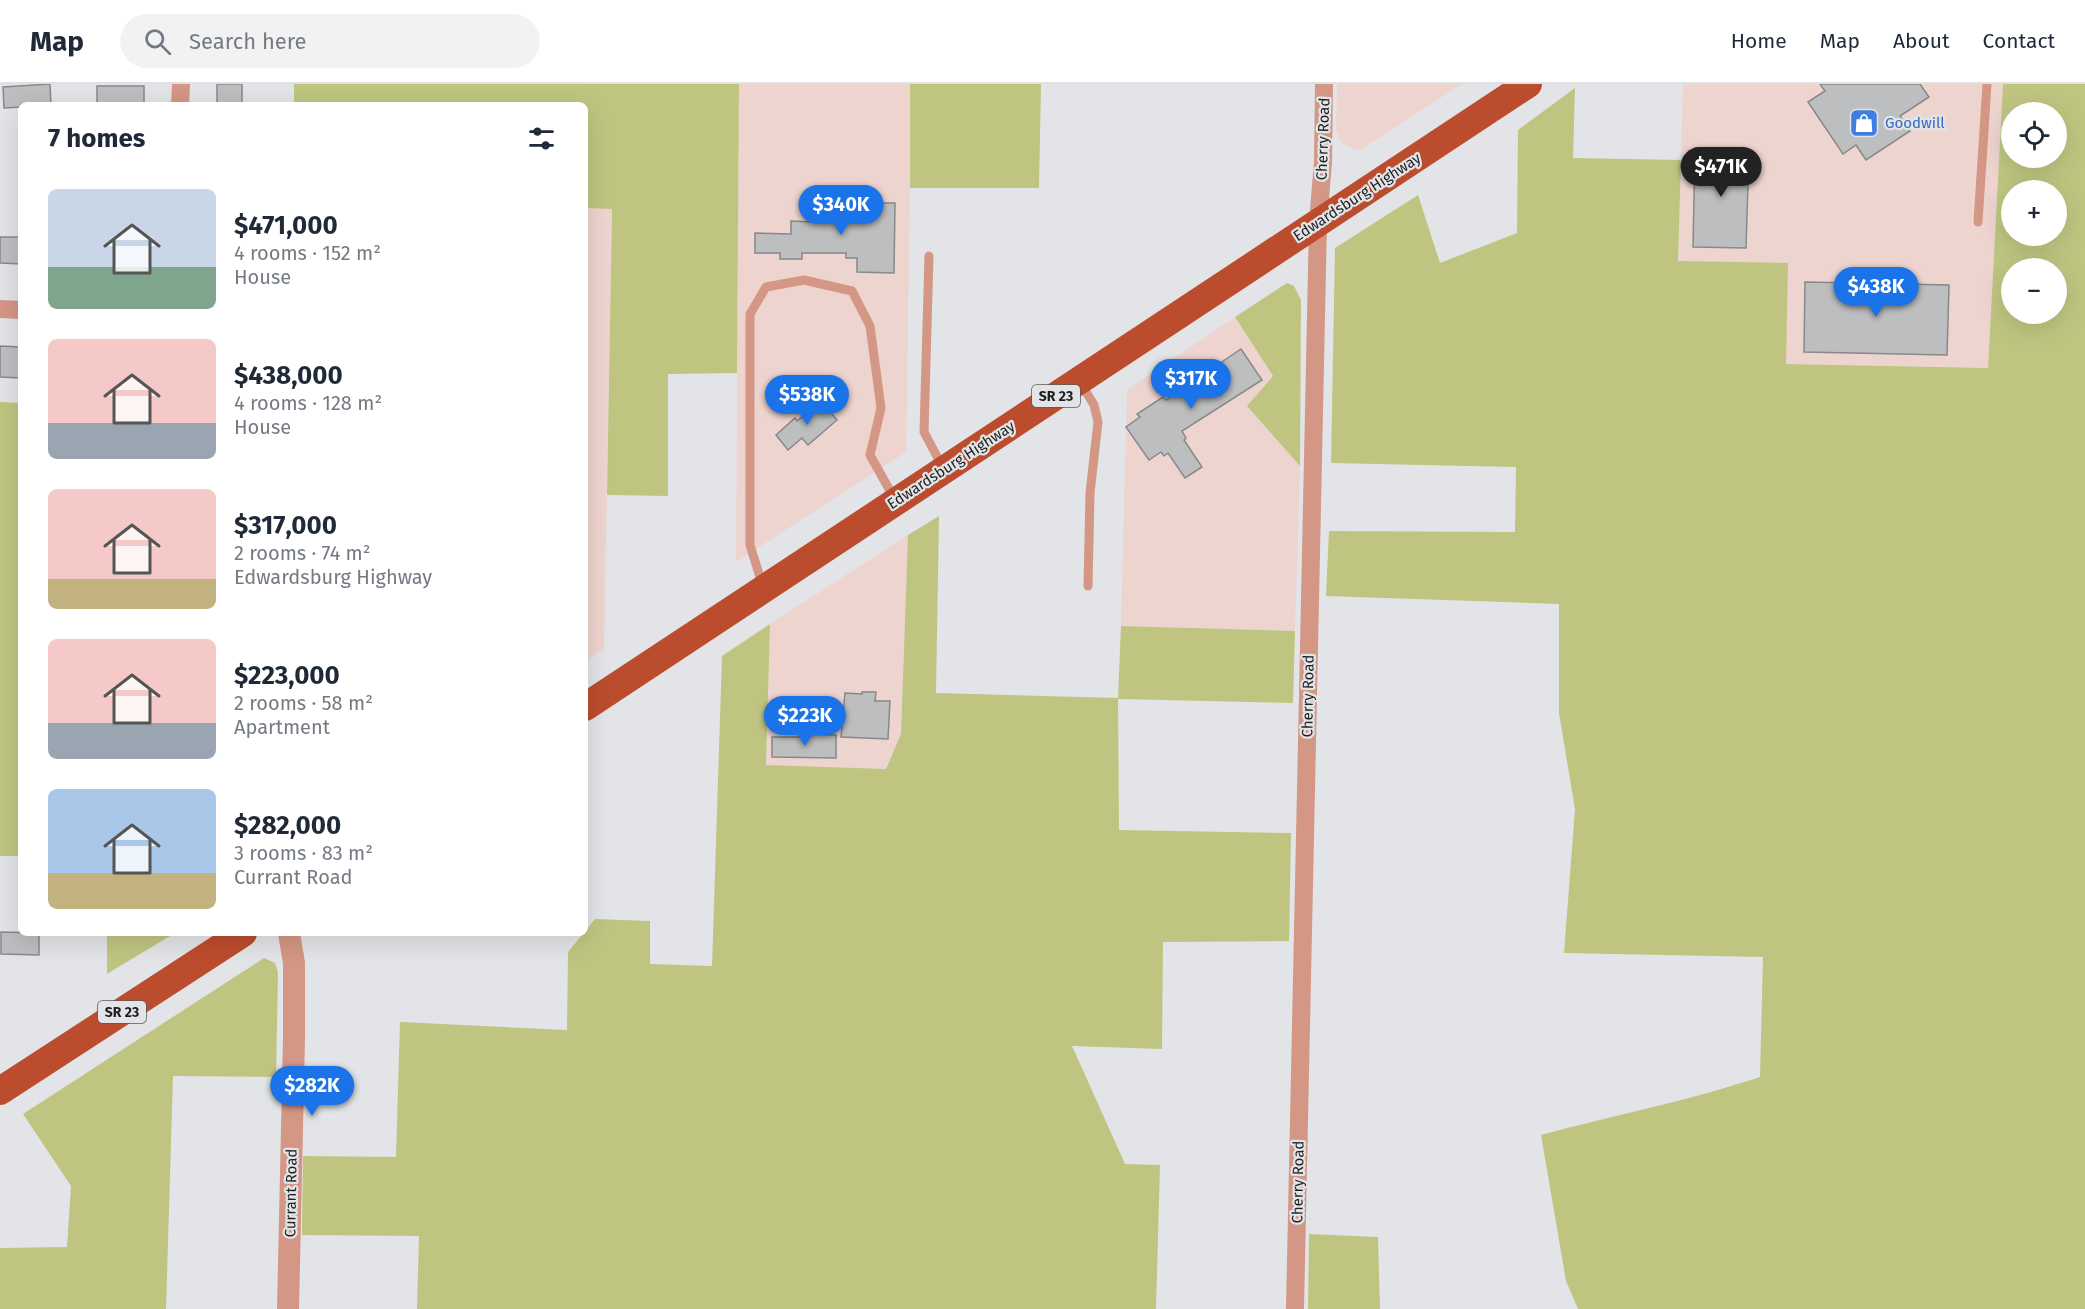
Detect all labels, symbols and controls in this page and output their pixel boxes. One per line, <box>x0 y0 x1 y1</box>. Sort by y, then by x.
search box <box>120 14 540 68</box>
text: Map <box>30 25 84 58</box>
icon: search <box>141 25 174 58</box>
text: Search here <box>189 28 307 55</box>
text: Home <box>1731 28 1787 54</box>
text: Map <box>1820 28 1860 54</box>
text: About <box>1893 28 1950 54</box>
text: Contact <box>1983 28 2055 54</box>
street label: Cherry Road <box>1313 97 1333 181</box>
map controls <box>2001 102 2067 324</box>
button: locate <box>2001 102 2067 168</box>
shop icon: Goodwill <box>1848 107 1880 139</box>
place label: Goodwill <box>1885 114 1945 132</box>
icon: filters <box>525 122 558 155</box>
text: 7 homes <box>48 123 145 154</box>
pin: $471K <box>1679 147 1763 198</box>
street label: Edwardsburg Highway <box>1290 149 1425 245</box>
text: $471K <box>1695 154 1747 178</box>
button: + <box>2001 180 2067 246</box>
pin: $340K <box>799 185 883 236</box>
text: $340K <box>813 192 870 216</box>
text: $471,000 <box>234 210 338 241</box>
icon: home <box>96 213 168 285</box>
text: 4 rooms · 152 m² <box>234 241 381 265</box>
button: − <box>2001 258 2067 324</box>
text: House <box>234 265 291 289</box>
pin: $438K <box>1834 267 1918 318</box>
text: $438K <box>1848 274 1904 298</box>
pin: $317K <box>1149 359 1233 410</box>
text: $438,000 <box>234 360 343 391</box>
icon: home <box>96 363 168 435</box>
text: $317K <box>1165 366 1217 390</box>
pin: $538K <box>765 375 849 426</box>
text: $538K <box>779 382 835 406</box>
road number: SR 23 <box>1032 385 1080 407</box>
text: 4 rooms · 128 m² <box>234 391 382 415</box>
text: House <box>234 415 291 439</box>
street label: Edwardsburg Highway <box>884 417 1019 513</box>
text: $317,000 <box>234 510 337 541</box>
icon: home <box>96 513 168 585</box>
text: 2 rooms · 74 m² <box>234 541 371 565</box>
text: Edwardsburg Highway <box>234 565 432 589</box>
street label: Cherry Road <box>1298 654 1318 738</box>
text: $223,000 <box>234 660 340 691</box>
icon: home <box>96 663 168 735</box>
text: 2 rooms · 58 m² <box>234 691 373 715</box>
pin: $223K <box>763 696 847 747</box>
text: $223K <box>778 703 832 727</box>
text: Apartment <box>234 715 330 739</box>
text: $282,000 <box>234 810 341 841</box>
icon: home <box>96 813 168 885</box>
text: 3 rooms · 83 m² <box>234 841 373 865</box>
text: Currant Road <box>234 865 352 889</box>
road number: SR 23 <box>98 1001 146 1023</box>
pin: $282K <box>270 1066 354 1117</box>
text: $282K <box>284 1073 340 1097</box>
street label: Cherry Road <box>1288 1140 1308 1224</box>
street label: Currant Road <box>281 1148 301 1238</box>

